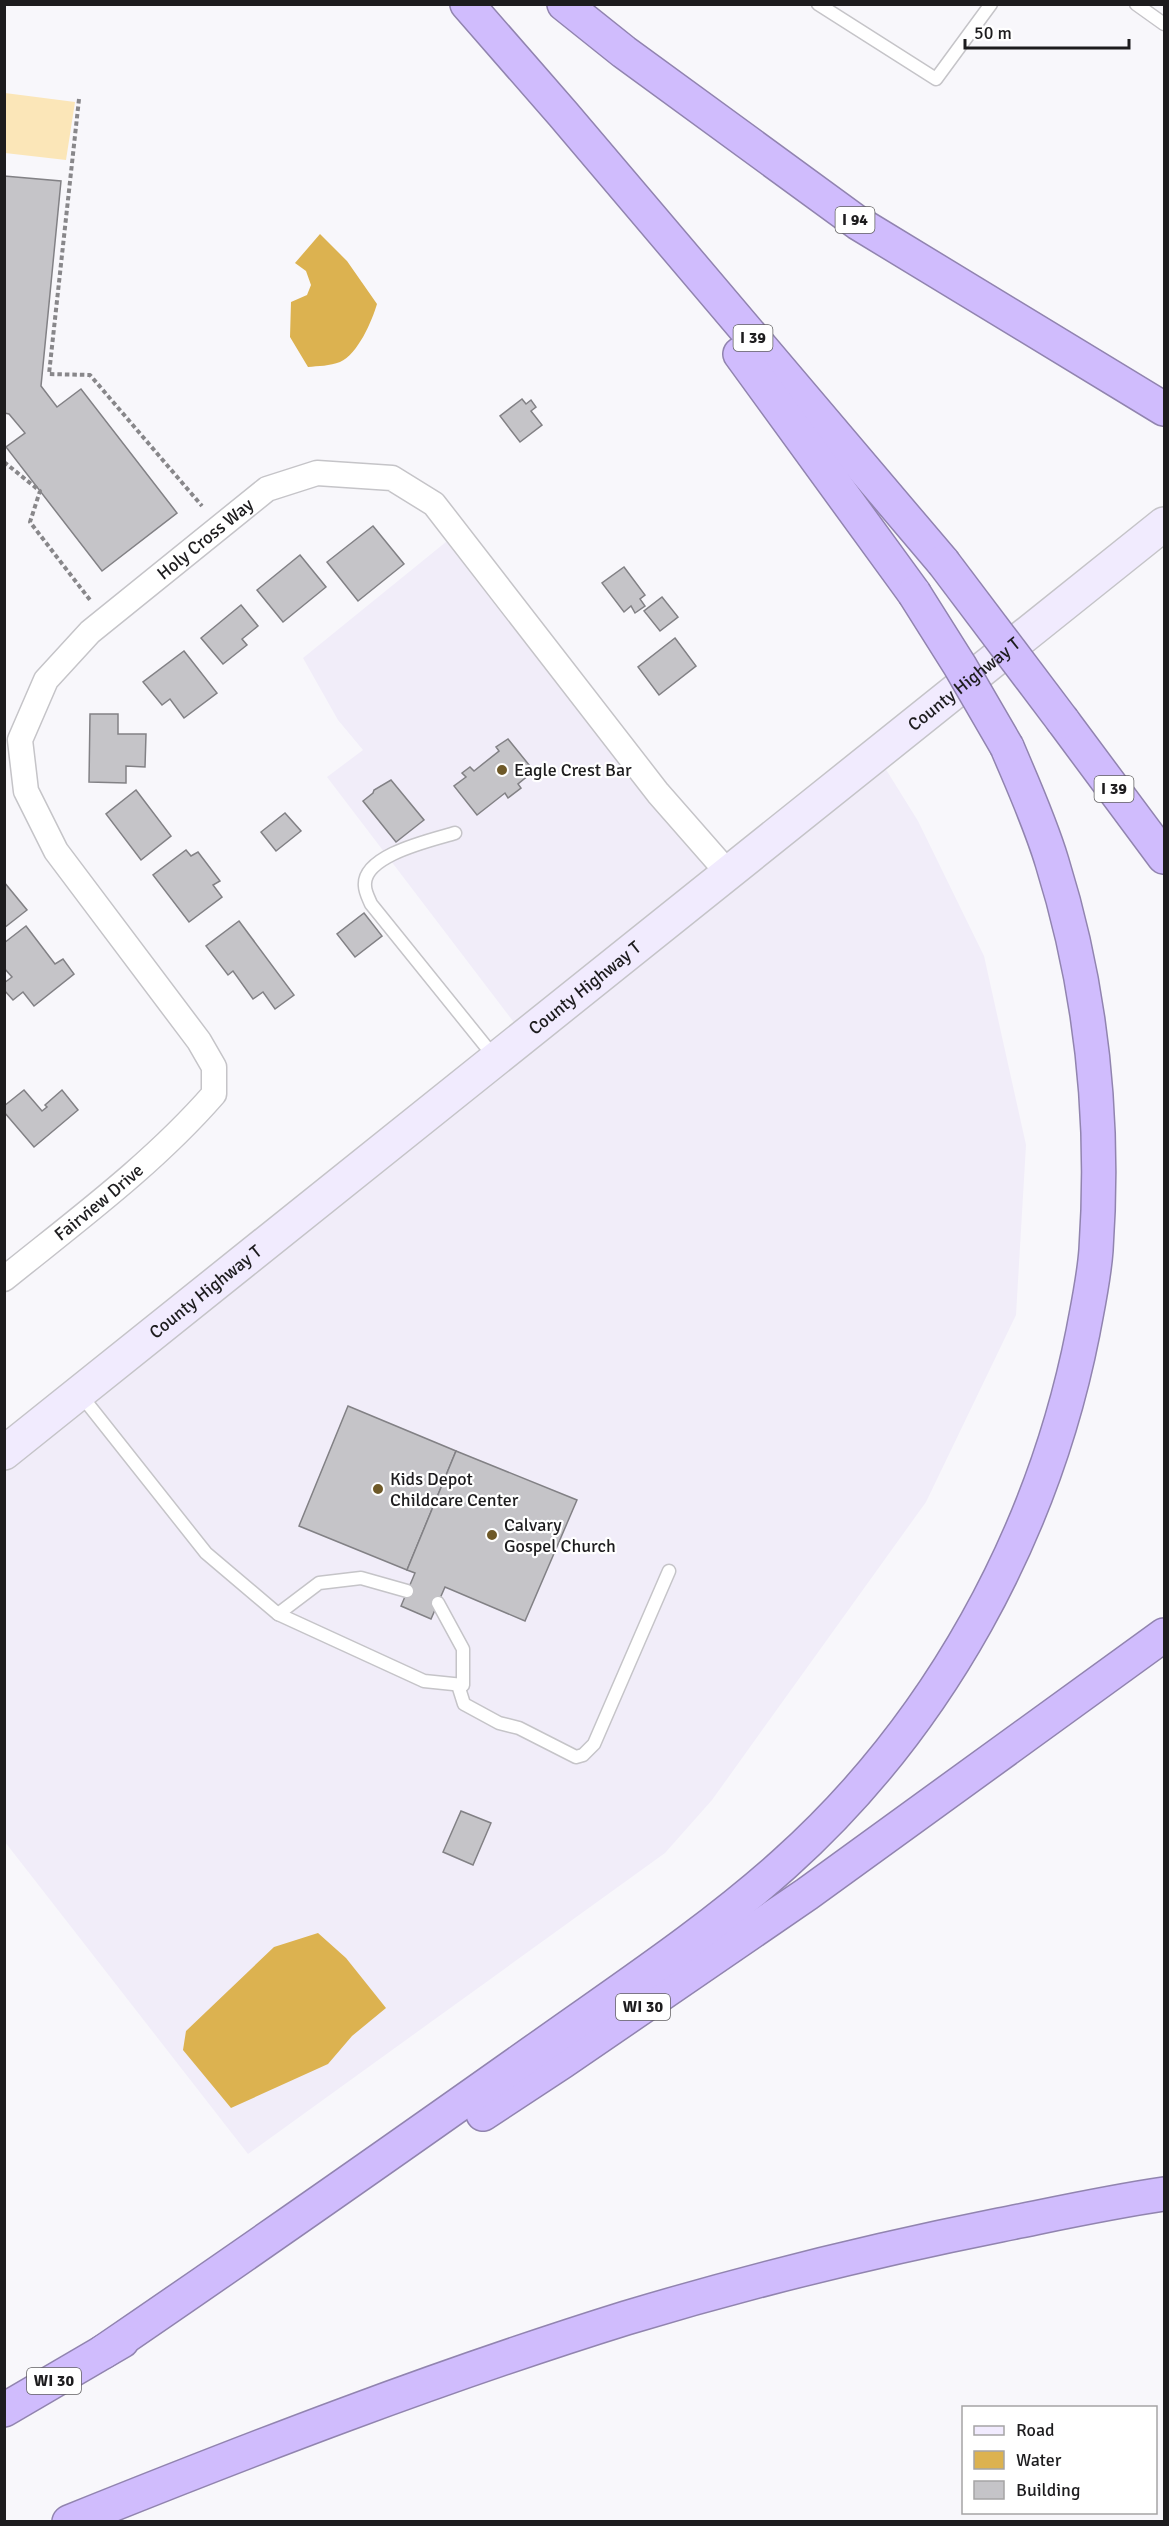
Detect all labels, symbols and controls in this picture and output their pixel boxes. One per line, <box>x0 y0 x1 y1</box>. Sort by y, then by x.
scale bar <box>965 12 1128 50</box>
text: 50 m <box>974 22 1012 44</box>
road number: I 94 <box>836 207 874 233</box>
road number: I 39 <box>734 325 772 351</box>
street label: Holy Cross Way <box>153 493 258 584</box>
street label: County Highway T <box>903 632 1025 736</box>
place label: Eagle Crest Bar <box>514 759 632 781</box>
marker: Eagle Crest Bar <box>495 763 509 777</box>
road number: I 39 <box>1094 776 1134 802</box>
street label: County Highway T <box>524 936 645 1040</box>
street label: Fairview Drive <box>50 1159 148 1245</box>
street label: County Highway T <box>145 1240 266 1343</box>
place label: Kids Depot Childcare Center <box>390 1468 519 1511</box>
marker: Kids Depot Childcare Center <box>371 1482 385 1496</box>
place label: Calvary Gospel Church <box>504 1514 616 1557</box>
marker: Calvary Gospel Church <box>485 1528 499 1542</box>
road number: WI 30 <box>616 1994 670 2020</box>
road number: WI 30 <box>27 2368 81 2394</box>
legend <box>962 2406 1157 2514</box>
text: Road <box>1016 2419 1055 2441</box>
text: Water <box>1016 2449 1062 2471</box>
text: Building <box>1016 2479 1080 2501</box>

